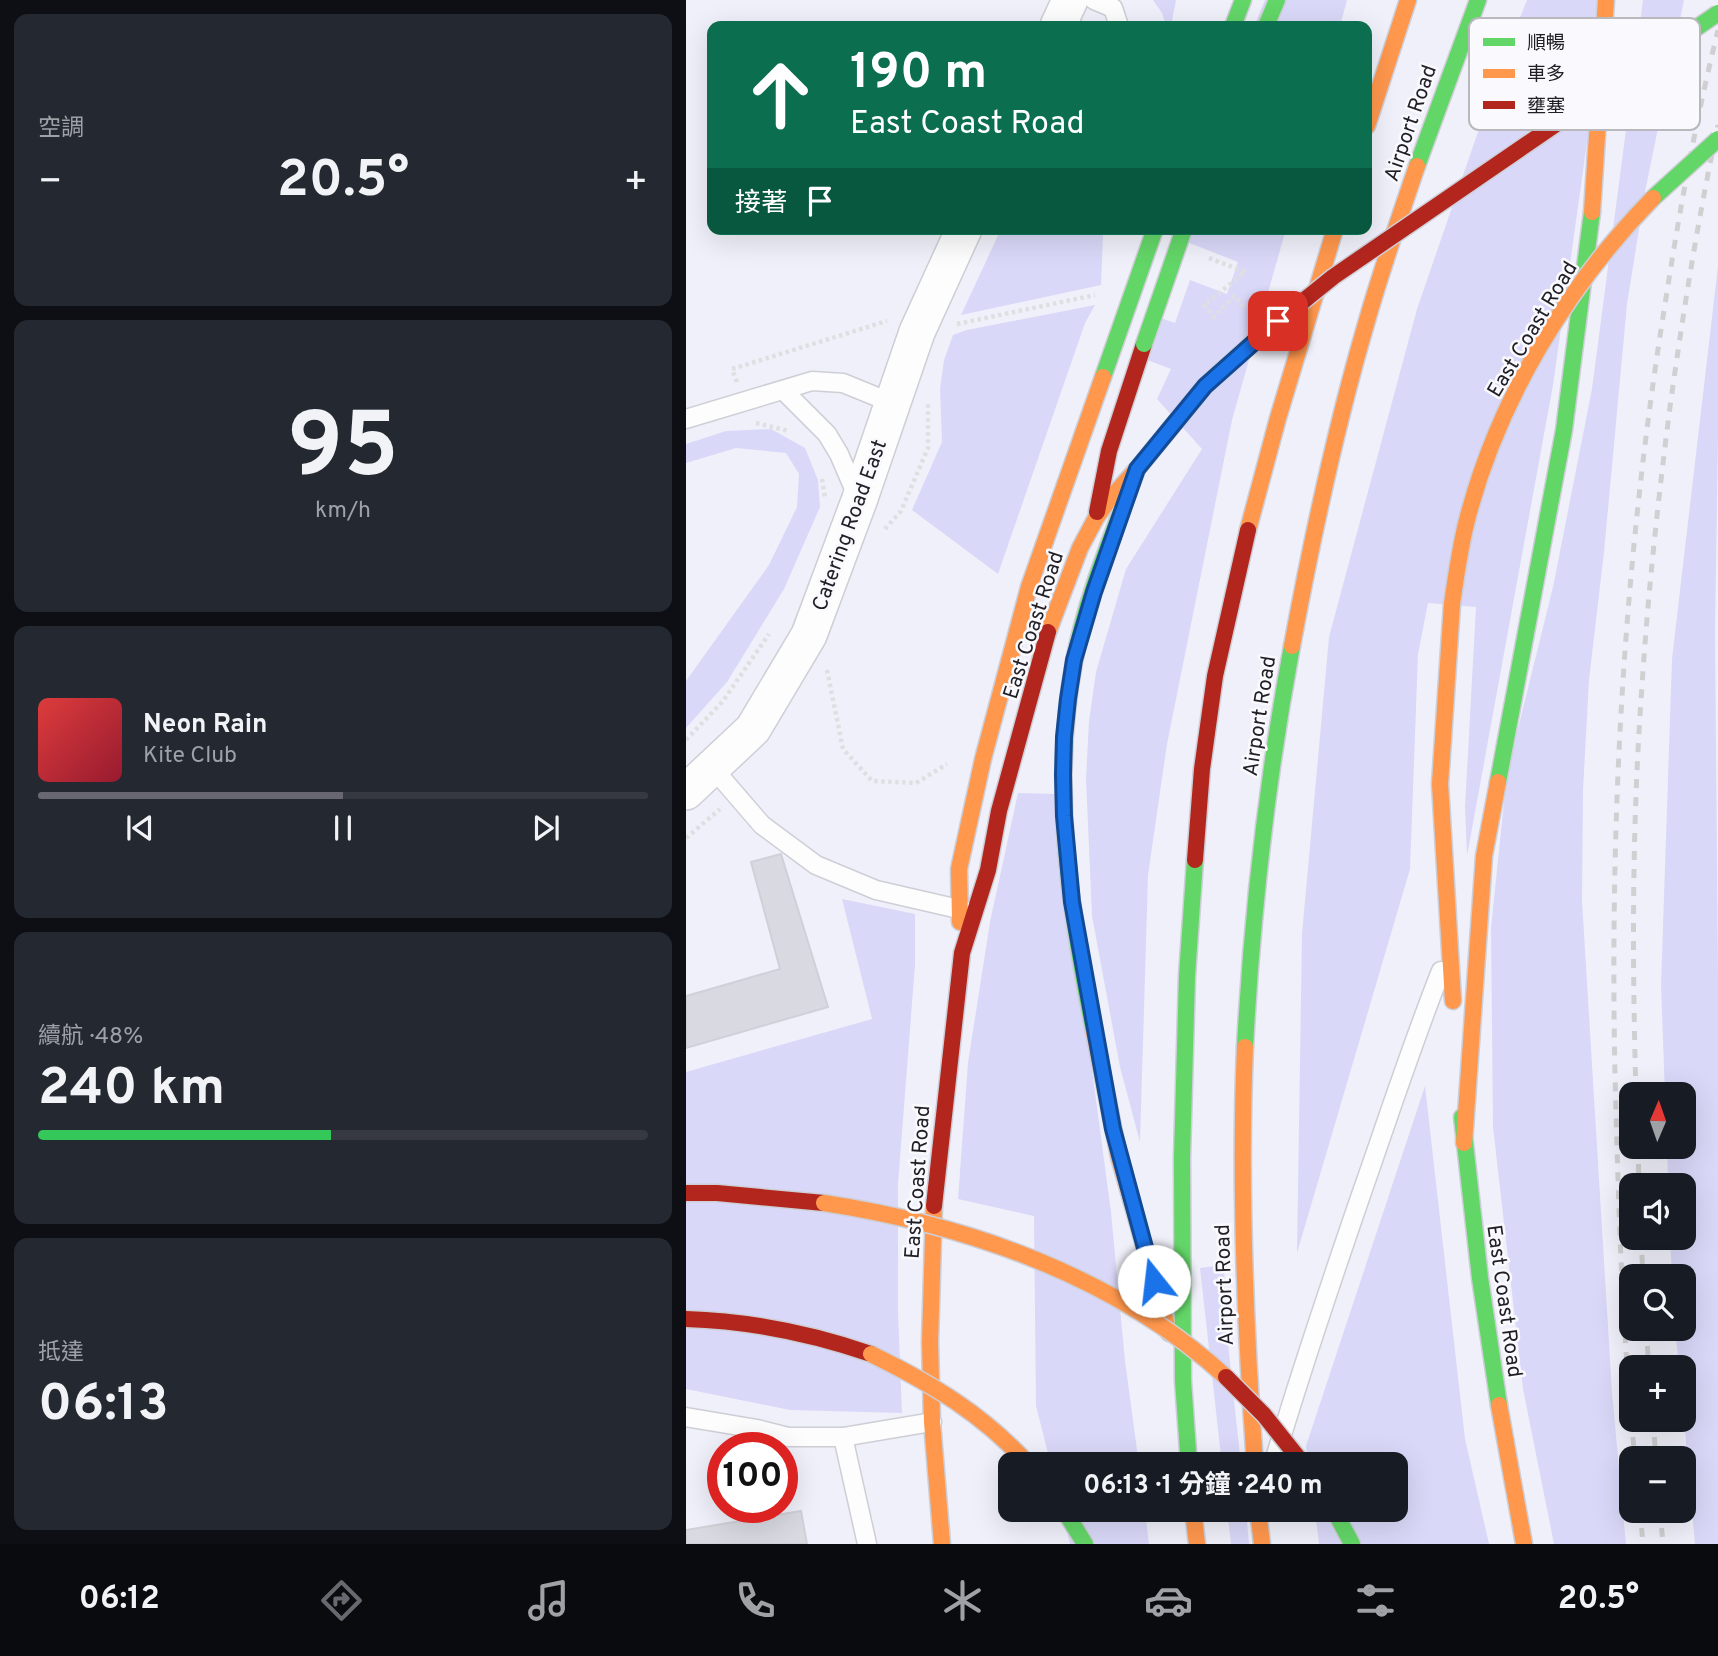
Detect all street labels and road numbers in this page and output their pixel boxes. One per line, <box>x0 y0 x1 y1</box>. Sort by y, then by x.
street label: Airport Road <box>1379 62 1444 185</box>
street label: East Coast Road <box>1482 257 1584 403</box>
street label: Catering Road East <box>807 436 894 615</box>
street label: East Coast Road <box>998 548 1071 703</box>
street label: Airport Road <box>1238 654 1283 778</box>
street label: East Coast Road <box>900 1104 937 1260</box>
street label: East Coast Road <box>1479 1223 1528 1379</box>
street label: Airport Road <box>1210 1224 1241 1346</box>

